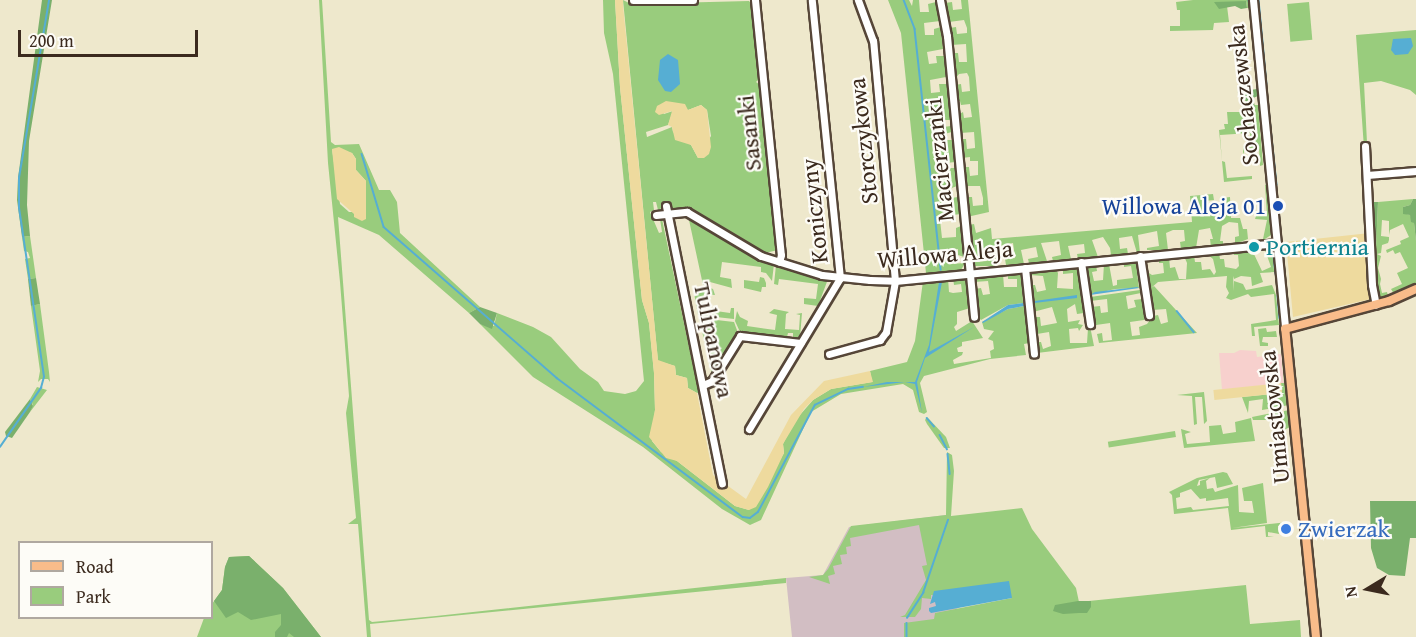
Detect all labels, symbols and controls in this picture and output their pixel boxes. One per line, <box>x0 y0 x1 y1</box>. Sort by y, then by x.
scale bar <box>21 18 201 56</box>
street label: Sochaczewska <box>1221 23 1265 167</box>
text: 200 m <box>29 27 74 54</box>
street label: Storczykowa <box>842 77 884 205</box>
street label: Sasanki <box>731 94 767 172</box>
street label: Macierzanki <box>918 97 960 223</box>
street label: Koniczyny <box>794 157 834 265</box>
place label: Willowa Aleja 01 <box>1101 192 1266 220</box>
marker: Willowa Aleja 01 <box>1271 199 1285 213</box>
place label: Portiernia <box>1266 233 1369 261</box>
street label: Willowa Aleja <box>876 234 1014 274</box>
marker: Portiernia <box>1247 240 1261 254</box>
street label: Tulipanowa <box>688 279 740 401</box>
street label: Umiastowska <box>1253 349 1295 485</box>
place label: Zwierzak <box>1298 515 1390 543</box>
marker: Zwierzak <box>1279 522 1293 536</box>
legend <box>18 541 213 619</box>
text: Road <box>76 553 114 580</box>
north arrow <box>1338 559 1398 619</box>
text: Park <box>76 583 111 610</box>
text: N <box>1338 585 1363 599</box>

